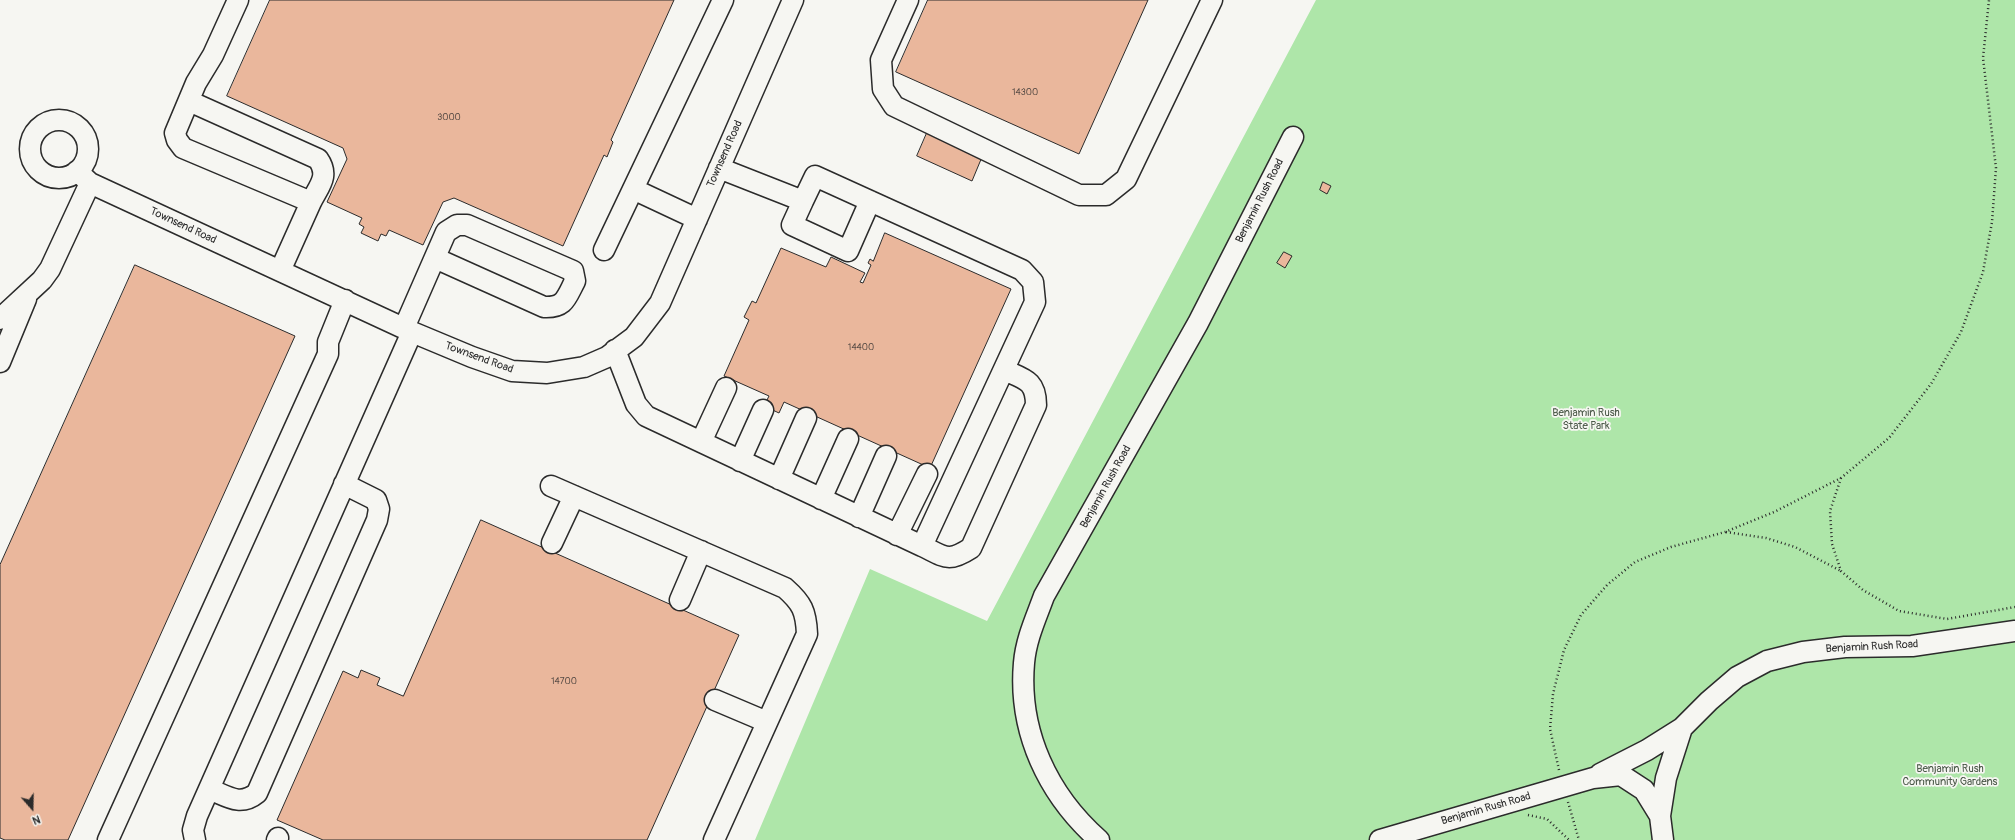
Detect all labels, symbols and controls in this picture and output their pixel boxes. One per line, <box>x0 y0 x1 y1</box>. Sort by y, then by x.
house number: 14300 <box>1012 88 1038 98</box>
house number: 3000 <box>437 113 461 123</box>
street label: Townsend Road <box>704 119 746 189</box>
street label: Benjamin Rush Road <box>1233 157 1287 245</box>
street label: Townsend Road <box>148 205 218 247</box>
street label: Townsend Road <box>443 340 515 376</box>
house number: 14400 <box>848 343 874 353</box>
park label: Benjamin Rush State Park <box>1552 406 1620 432</box>
street label: Benjamin Rush Road <box>1078 443 1134 531</box>
street label: Benjamin Rush Road <box>1825 638 1919 656</box>
house number: 14700 <box>551 677 577 687</box>
park label: Benjamin Rush Community Gardens <box>1903 762 1997 788</box>
north arrow <box>12 788 52 828</box>
street label: Benjamin Rush Road <box>1440 790 1532 828</box>
text: N <box>31 812 42 827</box>

